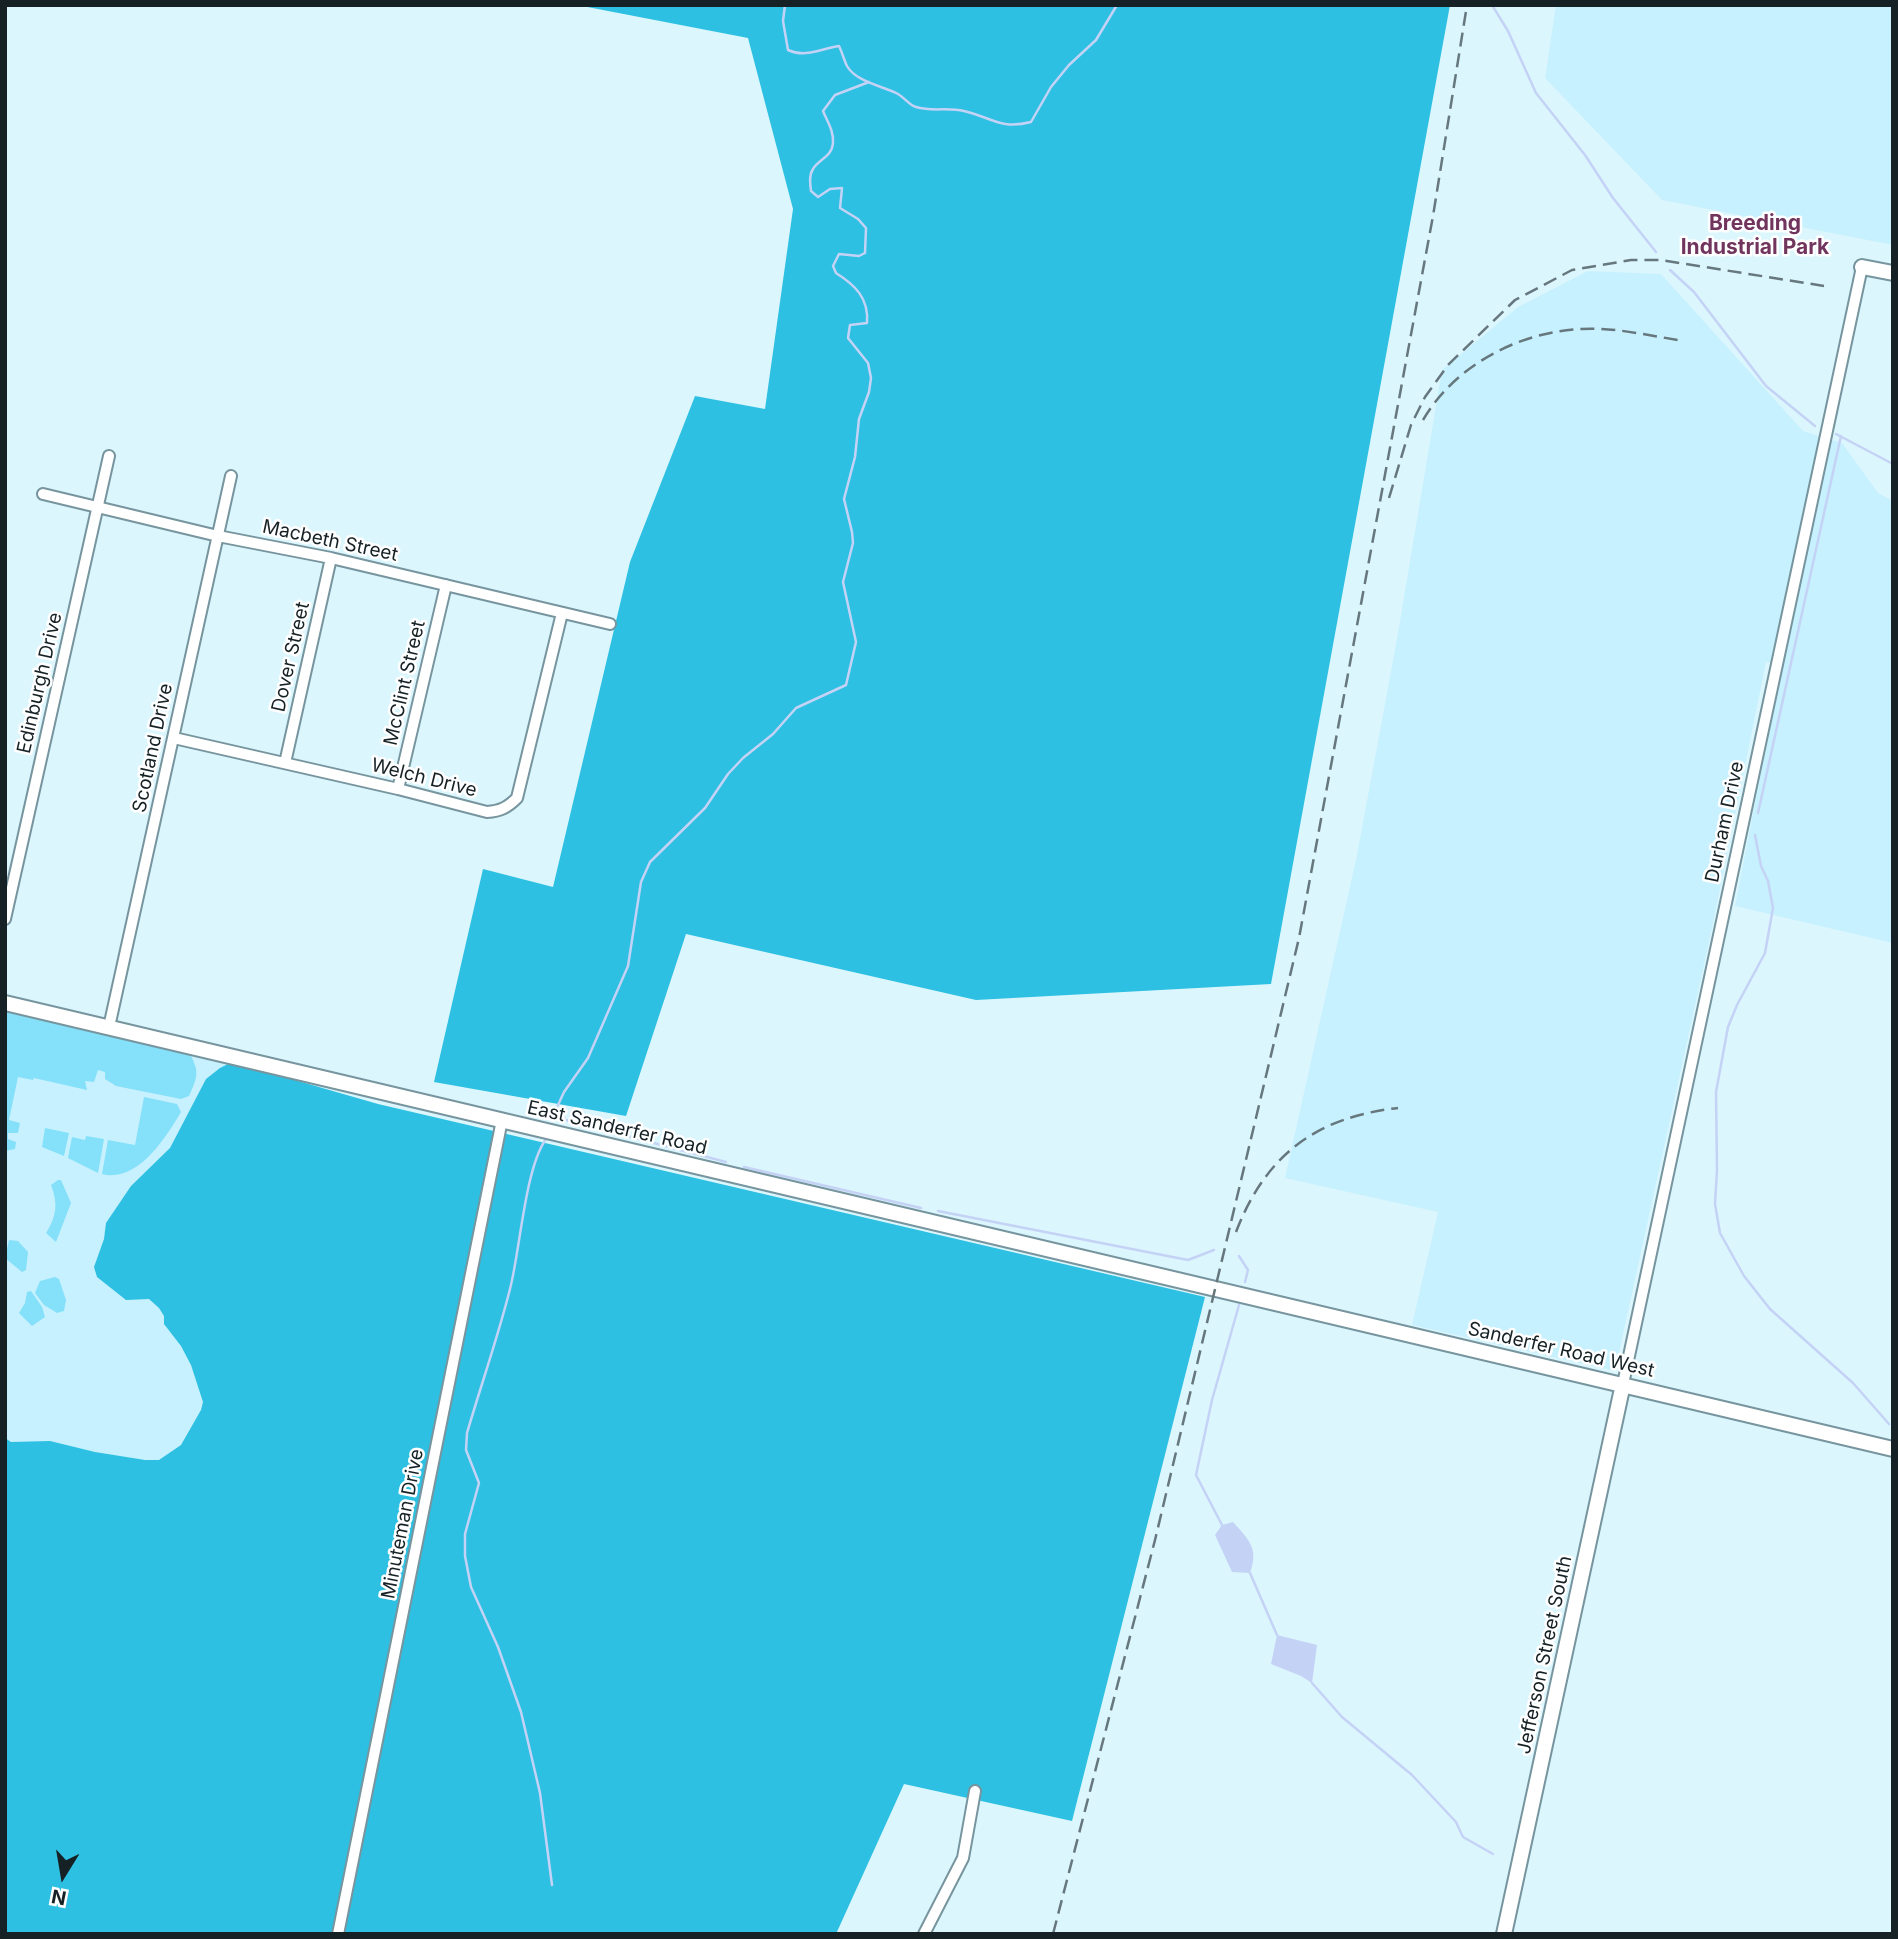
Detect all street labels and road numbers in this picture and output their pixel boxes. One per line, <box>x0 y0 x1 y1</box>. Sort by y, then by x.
street label: Macbeth Street <box>260 516 400 566</box>
street label: Dover Street <box>267 600 315 714</box>
street label: Edinburgh Drive <box>13 610 67 756</box>
street label: McClint Street <box>380 618 430 748</box>
street label: Scotland Drive <box>128 681 178 815</box>
street label: Welch Drive <box>369 754 479 802</box>
street label: Durham Drive <box>1701 759 1749 885</box>
street label: East Sanderfer Road <box>525 1096 709 1160</box>
street label: Sanderfer Road West <box>1466 1317 1656 1383</box>
street label: Minuteman Drive <box>377 1447 429 1601</box>
street label: Jefferson Street South <box>1513 1554 1577 1756</box>

